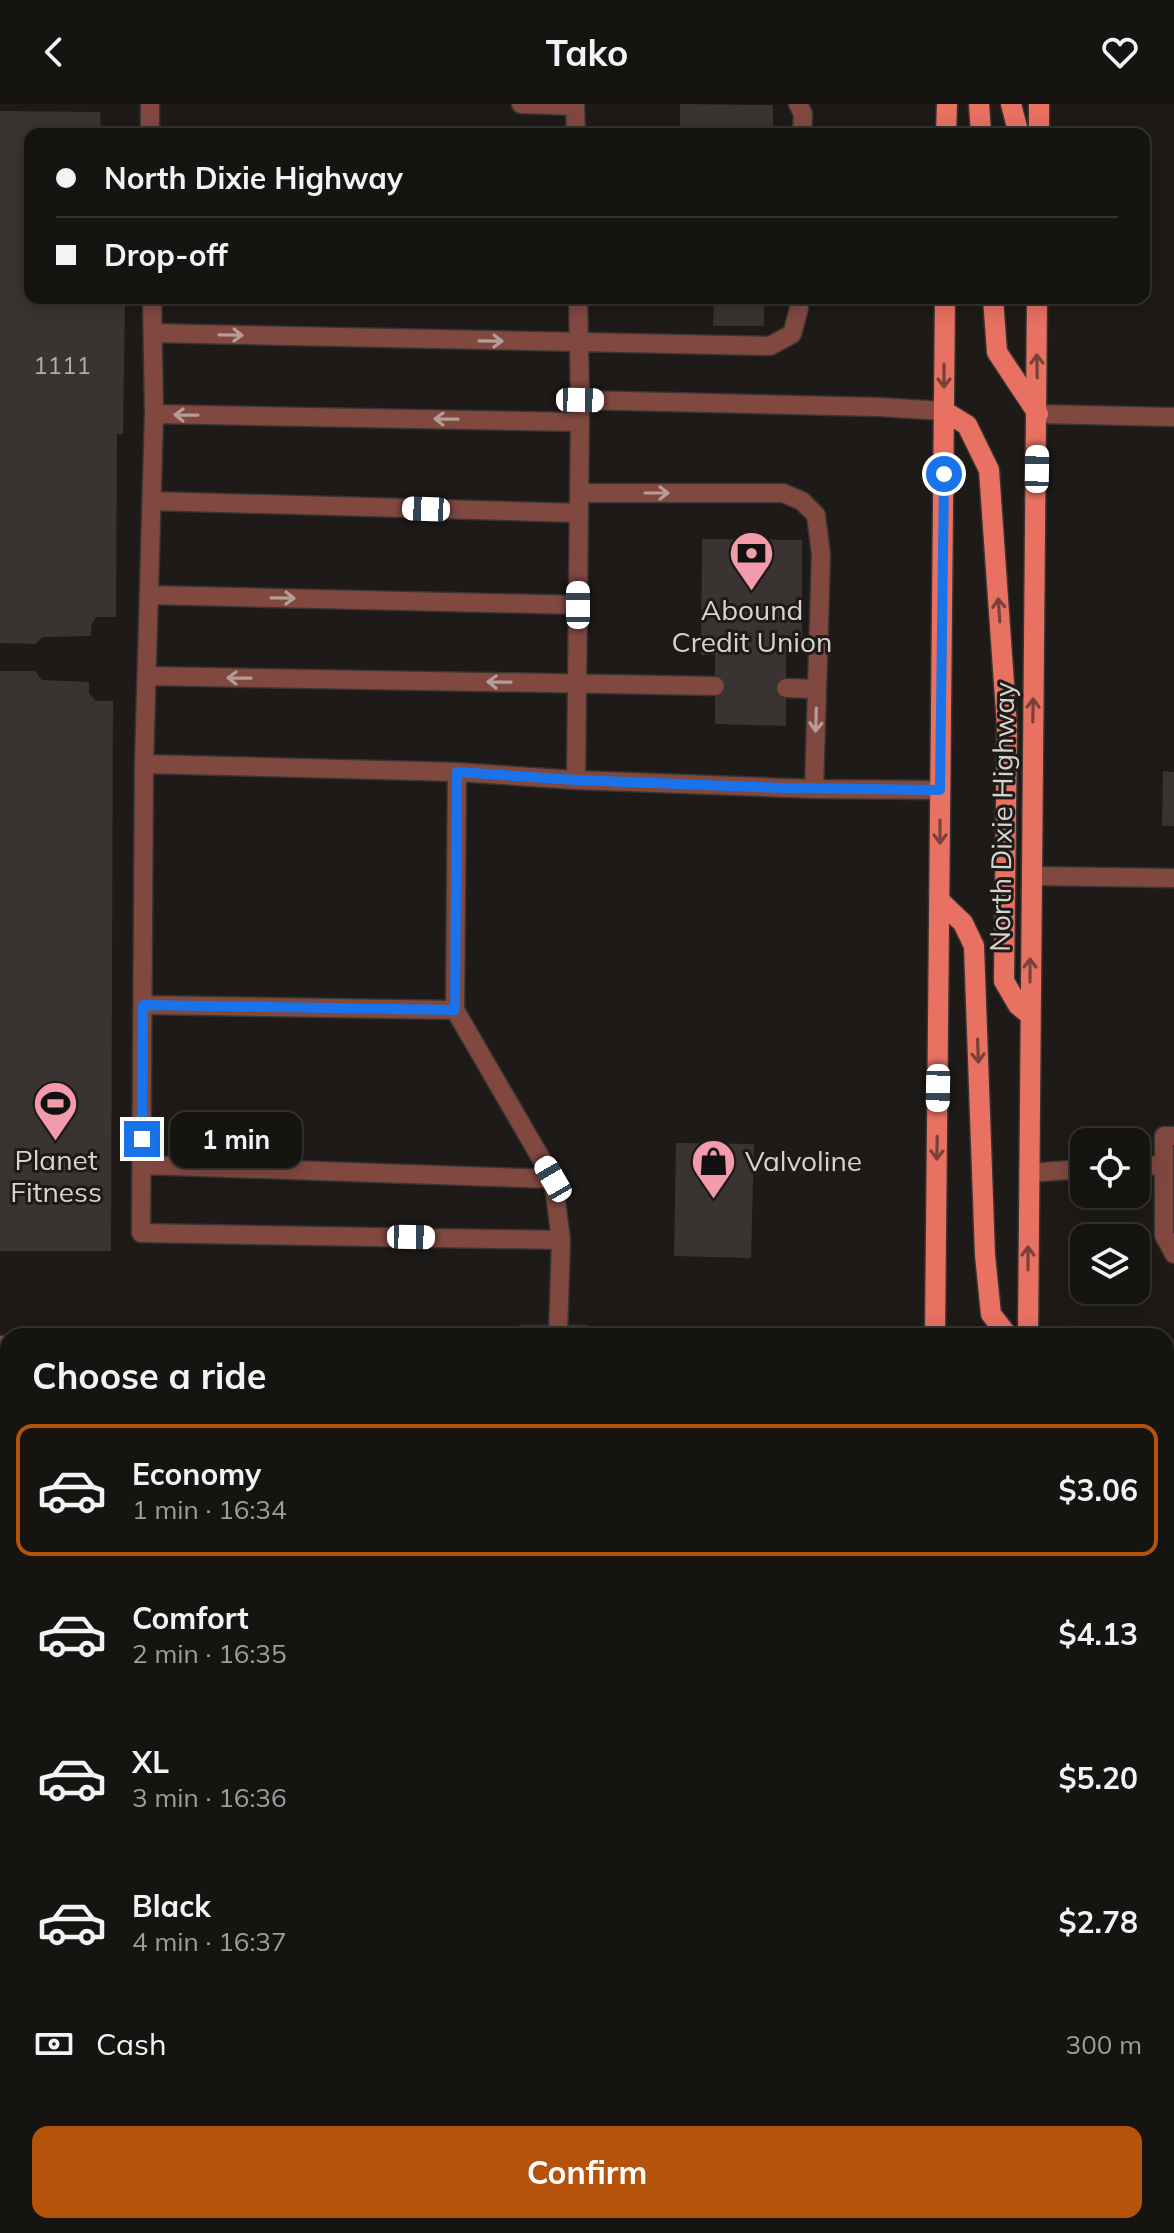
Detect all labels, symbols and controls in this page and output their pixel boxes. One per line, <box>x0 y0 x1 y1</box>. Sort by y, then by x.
icon: back <box>32 30 76 74</box>
text: Tako <box>546 30 628 75</box>
icon: heart <box>1098 30 1142 74</box>
text: North Dixie Highway <box>104 159 403 197</box>
text: Drop-off <box>104 236 228 274</box>
one-way arrow <box>217 327 244 342</box>
one-way arrow <box>477 333 504 349</box>
house number: 1111 <box>33 350 91 380</box>
one-way arrow <box>1029 353 1045 380</box>
one-way arrow <box>937 362 952 389</box>
car <box>556 388 604 412</box>
one-way arrow <box>173 407 200 423</box>
one-way arrow <box>433 412 460 427</box>
car <box>1025 445 1049 493</box>
route start <box>926 456 962 492</box>
one-way arrow <box>643 485 670 501</box>
car <box>402 496 450 522</box>
bank icon: Abound Credit Union <box>728 529 776 592</box>
car <box>566 581 590 629</box>
one-way arrow <box>269 590 296 605</box>
place label: Abound Credit Union <box>672 592 832 659</box>
one-way arrow <box>991 598 1006 624</box>
one-way arrow <box>226 670 253 685</box>
one-way arrow <box>486 675 513 690</box>
street label: North Dixie Highway <box>982 682 1021 952</box>
one-way arrow <box>1025 697 1041 724</box>
one-way arrow <box>808 706 824 733</box>
one-way arrow <box>932 818 948 845</box>
one-way arrow <box>1022 957 1038 984</box>
one-way arrow <box>970 1037 985 1064</box>
car <box>926 1064 950 1112</box>
sports icon: Planet Fitness <box>32 1079 80 1142</box>
callout: 1 min <box>170 1111 302 1167</box>
route end <box>124 1121 160 1157</box>
text: 1 min <box>202 1123 270 1156</box>
map controls <box>1070 1128 1150 1304</box>
button: locate <box>1070 1128 1150 1208</box>
one-way arrow <box>929 1134 945 1161</box>
shop icon: Valvoline <box>690 1137 738 1200</box>
place label: Planet Fitness <box>10 1142 102 1209</box>
place label: Valvoline <box>745 1143 862 1178</box>
car <box>531 1152 575 1206</box>
button: layers <box>1070 1224 1150 1304</box>
car <box>387 1225 435 1249</box>
one-way arrow <box>1020 1245 1036 1272</box>
text: Choose a ride <box>32 1353 266 1398</box>
icon: car <box>36 1454 108 1526</box>
text: Economy <box>132 1455 261 1493</box>
text: $3.06 <box>1059 1471 1138 1509</box>
text: 1 min · 16:34 <box>132 1493 287 1526</box>
icon: car <box>36 1598 108 1670</box>
text: Comfort <box>132 1599 249 1637</box>
text: $4.13 <box>1059 1615 1138 1653</box>
text: 2 min · 16:35 <box>132 1637 287 1670</box>
icon: car <box>36 1742 108 1814</box>
text: XL <box>132 1743 169 1781</box>
text: $5.20 <box>1059 1759 1138 1797</box>
text: 3 min · 16:36 <box>132 1781 287 1814</box>
icon: car <box>36 1886 108 1958</box>
text: Black <box>132 1887 211 1925</box>
text: $2.78 <box>1059 1903 1138 1941</box>
text: 4 min · 16:37 <box>132 1925 287 1958</box>
icon: cash <box>32 2022 76 2066</box>
text: Cash <box>96 2025 167 2063</box>
text: 300 m <box>1066 2028 1142 2061</box>
button: Confirm <box>32 2126 1142 2218</box>

